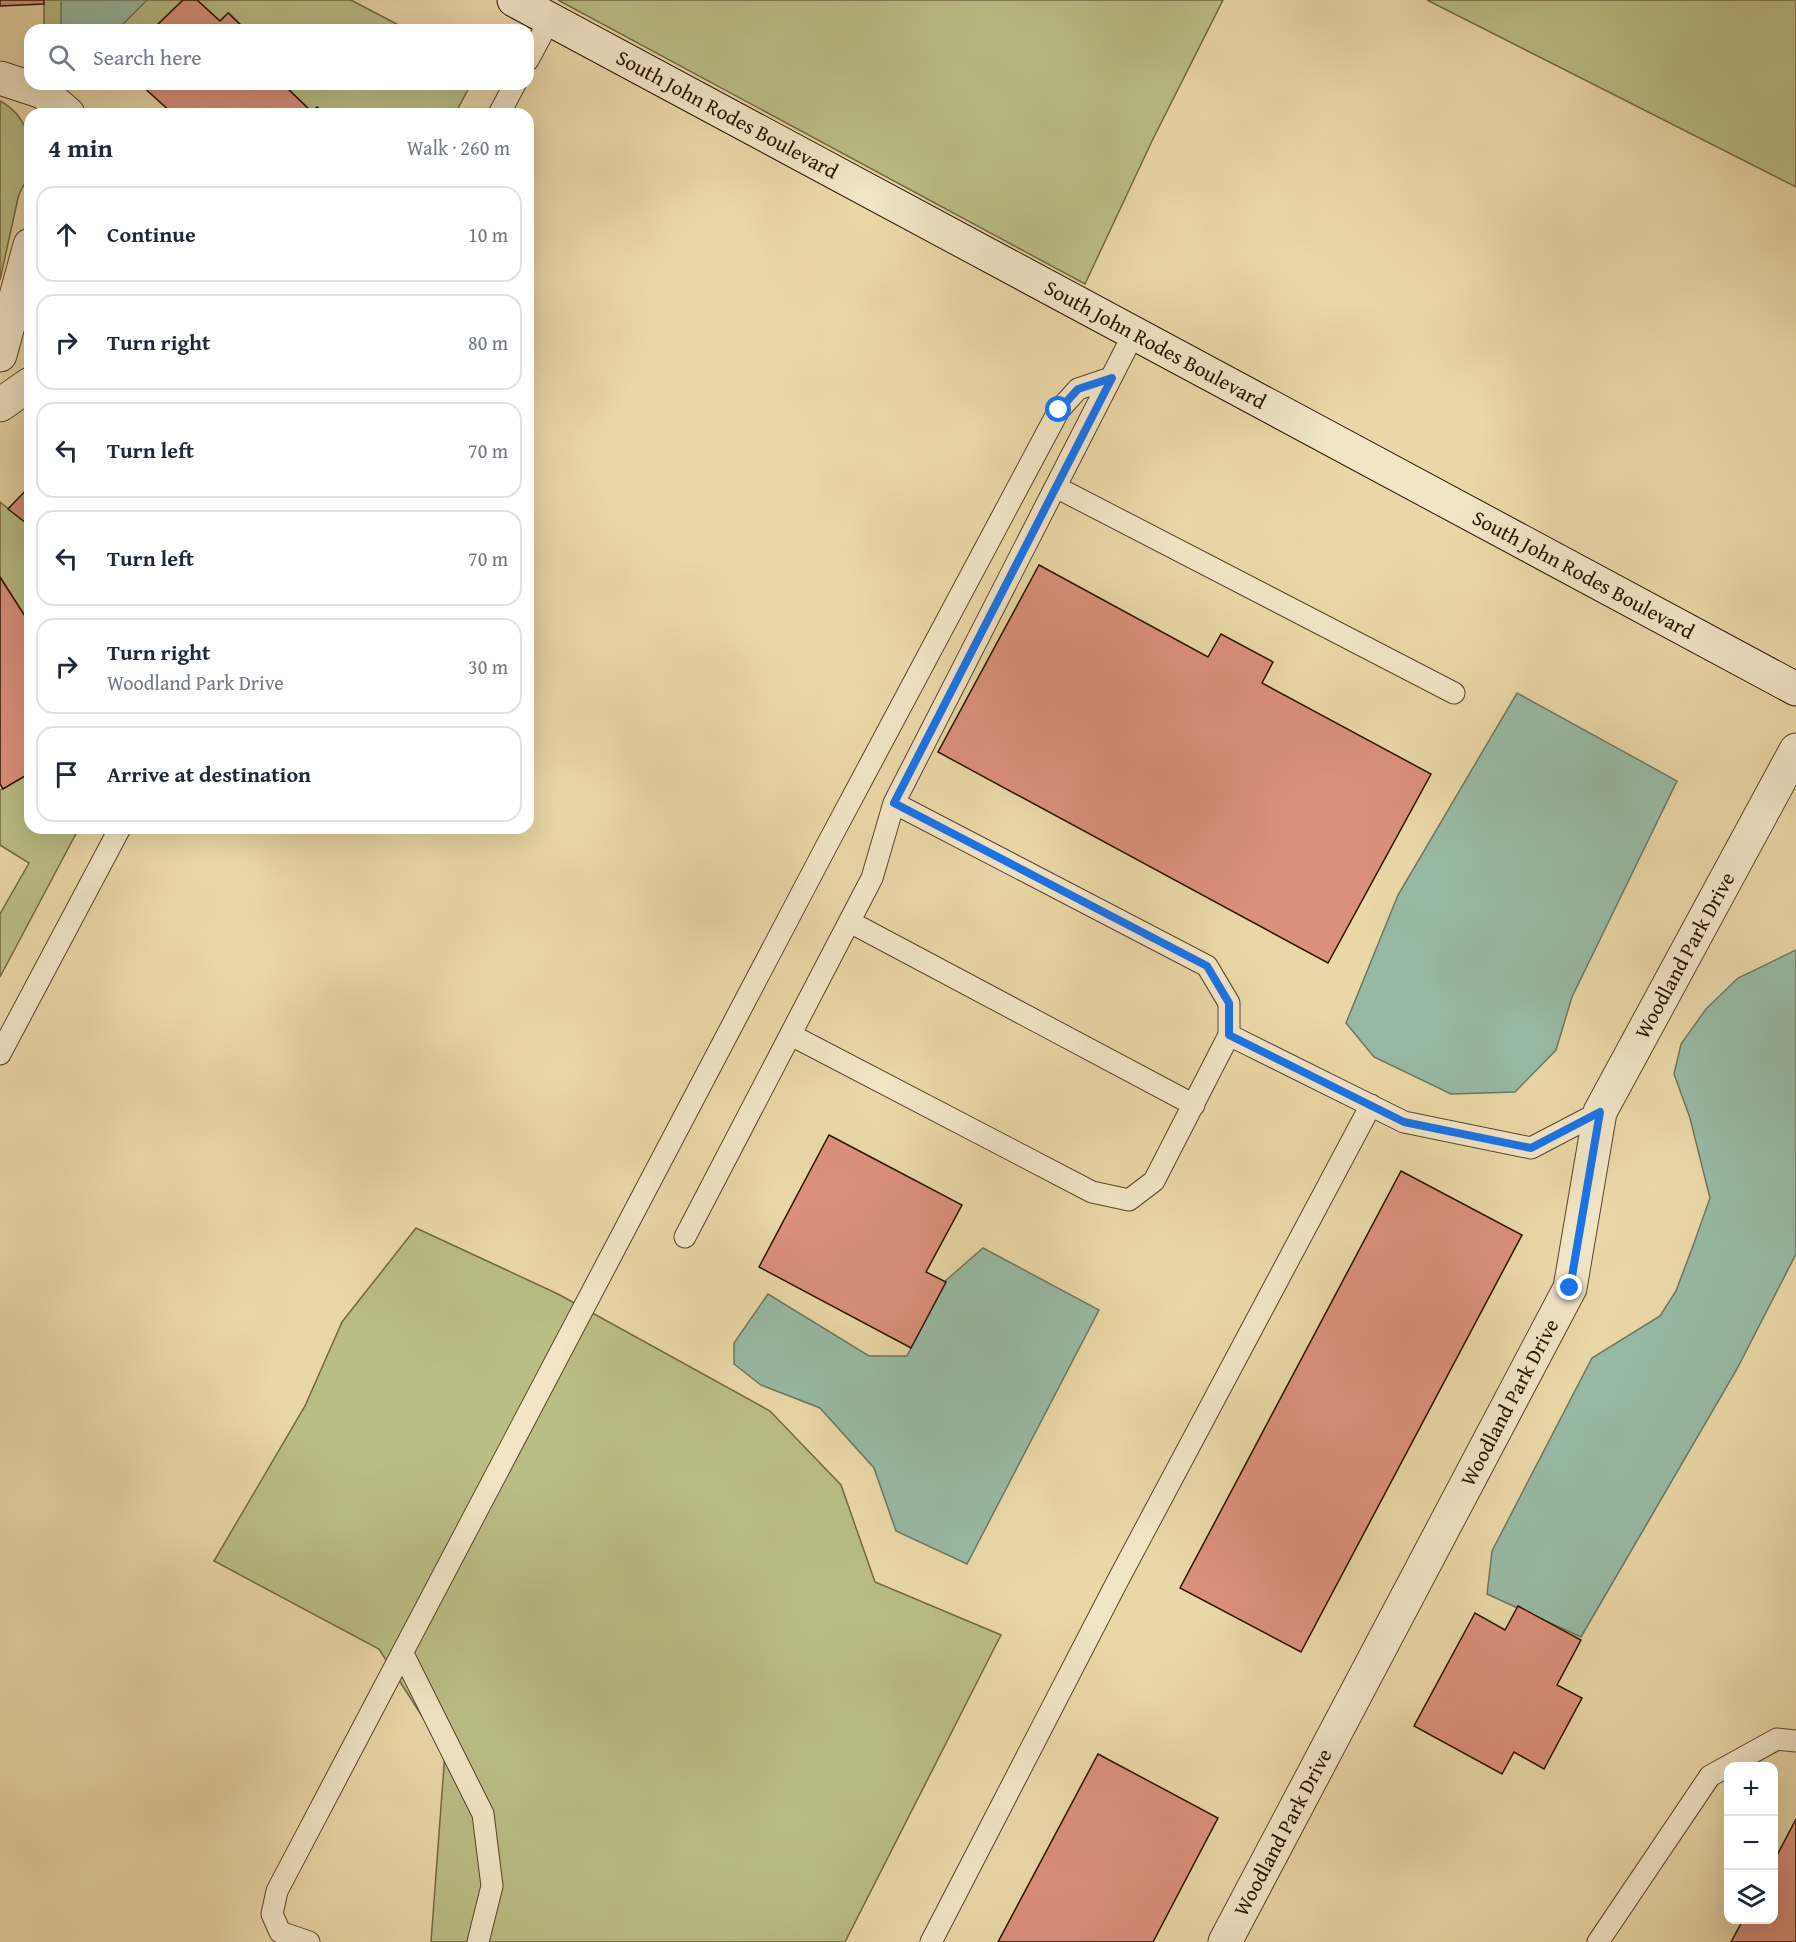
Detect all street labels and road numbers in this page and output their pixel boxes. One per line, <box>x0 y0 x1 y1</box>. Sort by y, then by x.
street label: South John Rodes Boulevard <box>611 42 845 187</box>
street label: South John Rodes Boulevard <box>1039 272 1273 417</box>
street label: South John Rodes Boulevard <box>1467 502 1701 647</box>
street label: Woodland Park Drive <box>1627 866 1742 1044</box>
street label: Woodland Park Drive <box>1452 1313 1566 1492</box>
street label: Woodland Park Drive <box>1225 1743 1339 1921</box>

